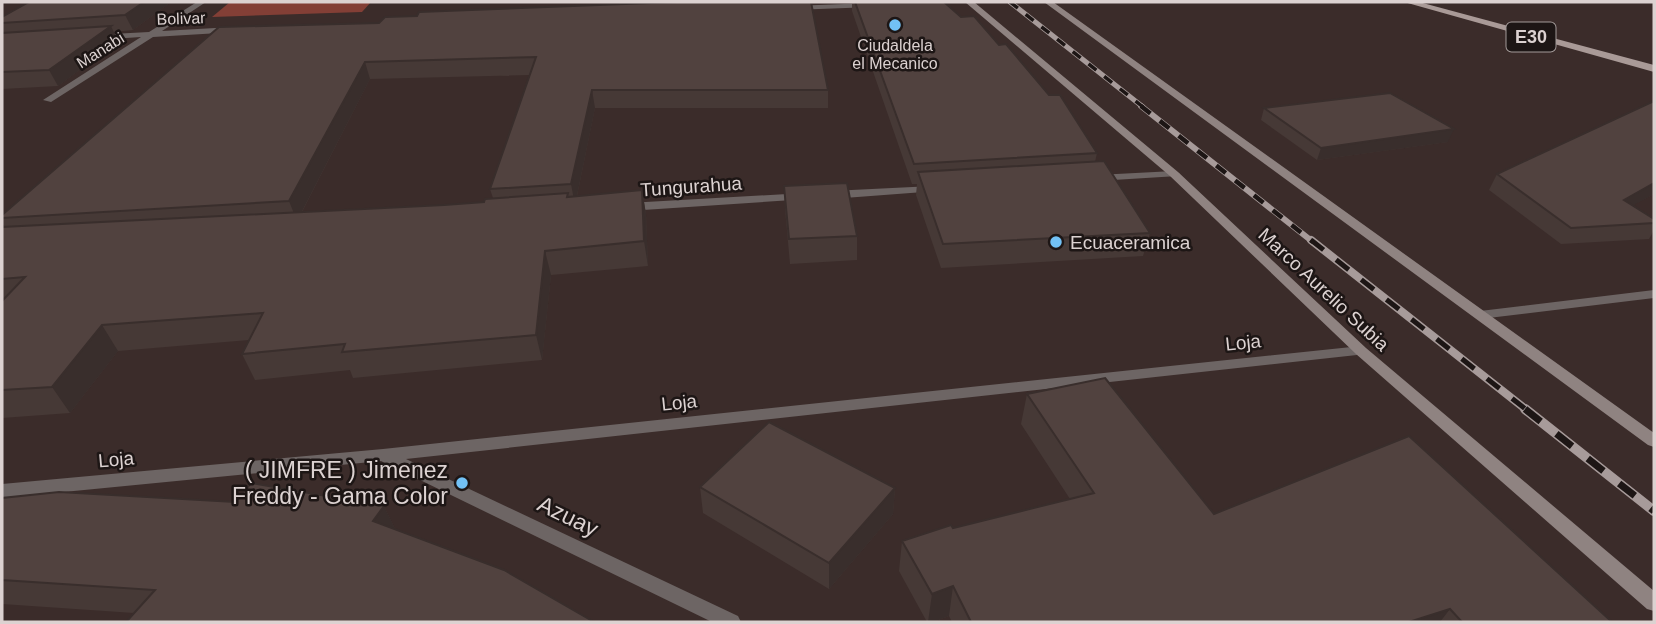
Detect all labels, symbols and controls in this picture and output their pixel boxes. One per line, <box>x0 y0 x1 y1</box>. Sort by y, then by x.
street label: Bolivar <box>156 9 206 28</box>
marker: Ciudaldela el Mecanico <box>887 17 903 33</box>
road number: E30 <box>1506 22 1556 52</box>
street label: Manabi <box>74 29 127 72</box>
place label: Ciudaldela el Mecanico <box>852 37 938 72</box>
street label: Tungurahua <box>640 172 743 201</box>
street label: Marco Aurelio Subia <box>1254 224 1393 355</box>
place label: Ecuaceramica <box>1070 232 1191 253</box>
marker: Ecuaceramica <box>1048 234 1064 250</box>
street label: Loja <box>1224 330 1262 355</box>
street label: Loja <box>660 390 698 415</box>
street label: Loja <box>97 447 135 472</box>
place label: ( JIMFRE ) Jimenez Freddy - Gama Color <box>232 457 448 509</box>
marker: ( JIMFRE ) Jimenez Freddy - Gama Color <box>454 475 470 491</box>
street label: Azuay <box>534 490 603 542</box>

